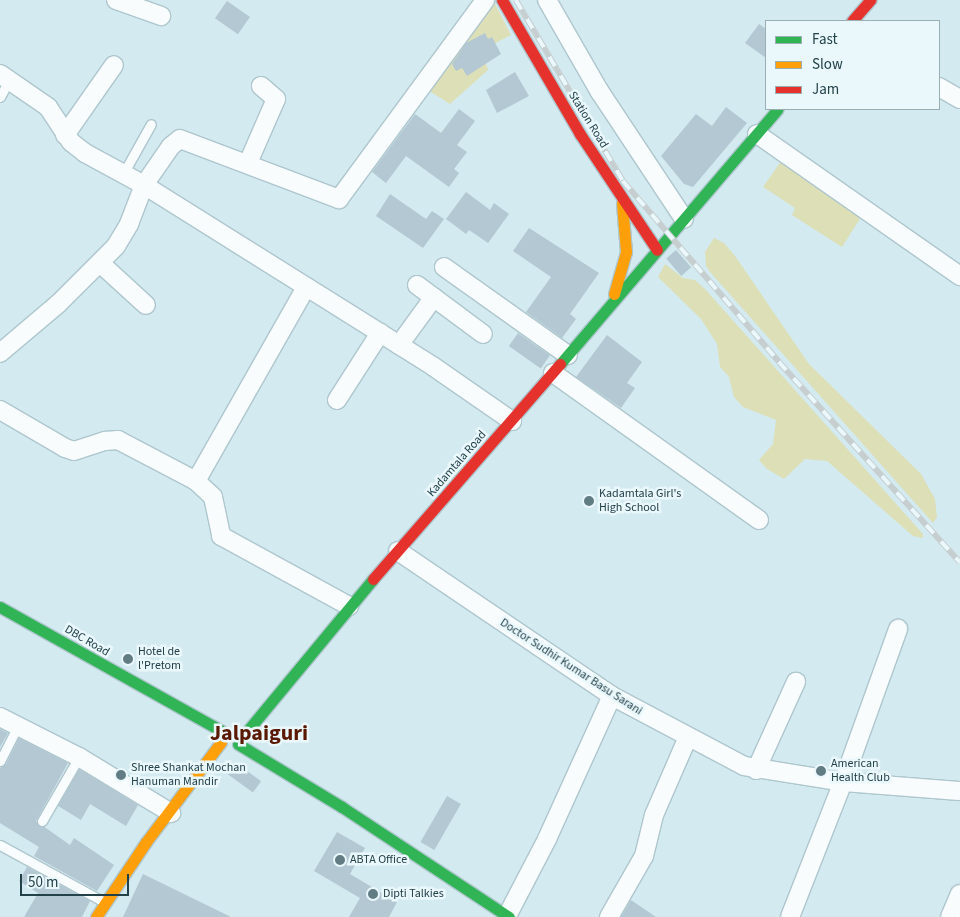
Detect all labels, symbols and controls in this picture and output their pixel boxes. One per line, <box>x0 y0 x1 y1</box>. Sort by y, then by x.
legend <box>765 20 940 110</box>
text: Fast <box>812 29 838 50</box>
text: Slow <box>812 54 843 75</box>
text: Jam <box>812 79 839 100</box>
street label: Station Road <box>565 89 611 151</box>
street label: Kadamtala Road <box>424 428 490 500</box>
place label: Kadamtala Girl's High School <box>599 487 681 515</box>
marker: Kadamtala Girl's High School <box>583 495 595 507</box>
street label: Doctor Sudhir Kumar Basu Sarani <box>497 616 645 718</box>
street label: DBC Road <box>62 622 112 660</box>
place label: Hotel de l'Pretom <box>138 645 181 673</box>
marker: Hotel de l'Pretom <box>122 653 134 665</box>
district label: Jalpaiguri <box>210 721 308 747</box>
place label: American Health Club <box>831 757 890 785</box>
place label: Shree Shankat Mochan Hanuman Mandir <box>131 761 246 789</box>
marker: American Health Club <box>815 765 827 777</box>
marker: Shree Shankat Mochan Hanuman Mandir <box>115 769 127 781</box>
place label: ABTA Office <box>350 853 407 867</box>
marker: ABTA Office <box>334 854 346 866</box>
scale bar <box>22 864 131 896</box>
text: 50 m <box>28 872 58 893</box>
place label: Dipti Talkies <box>383 887 444 901</box>
marker: Dipti Talkies <box>367 888 379 900</box>

